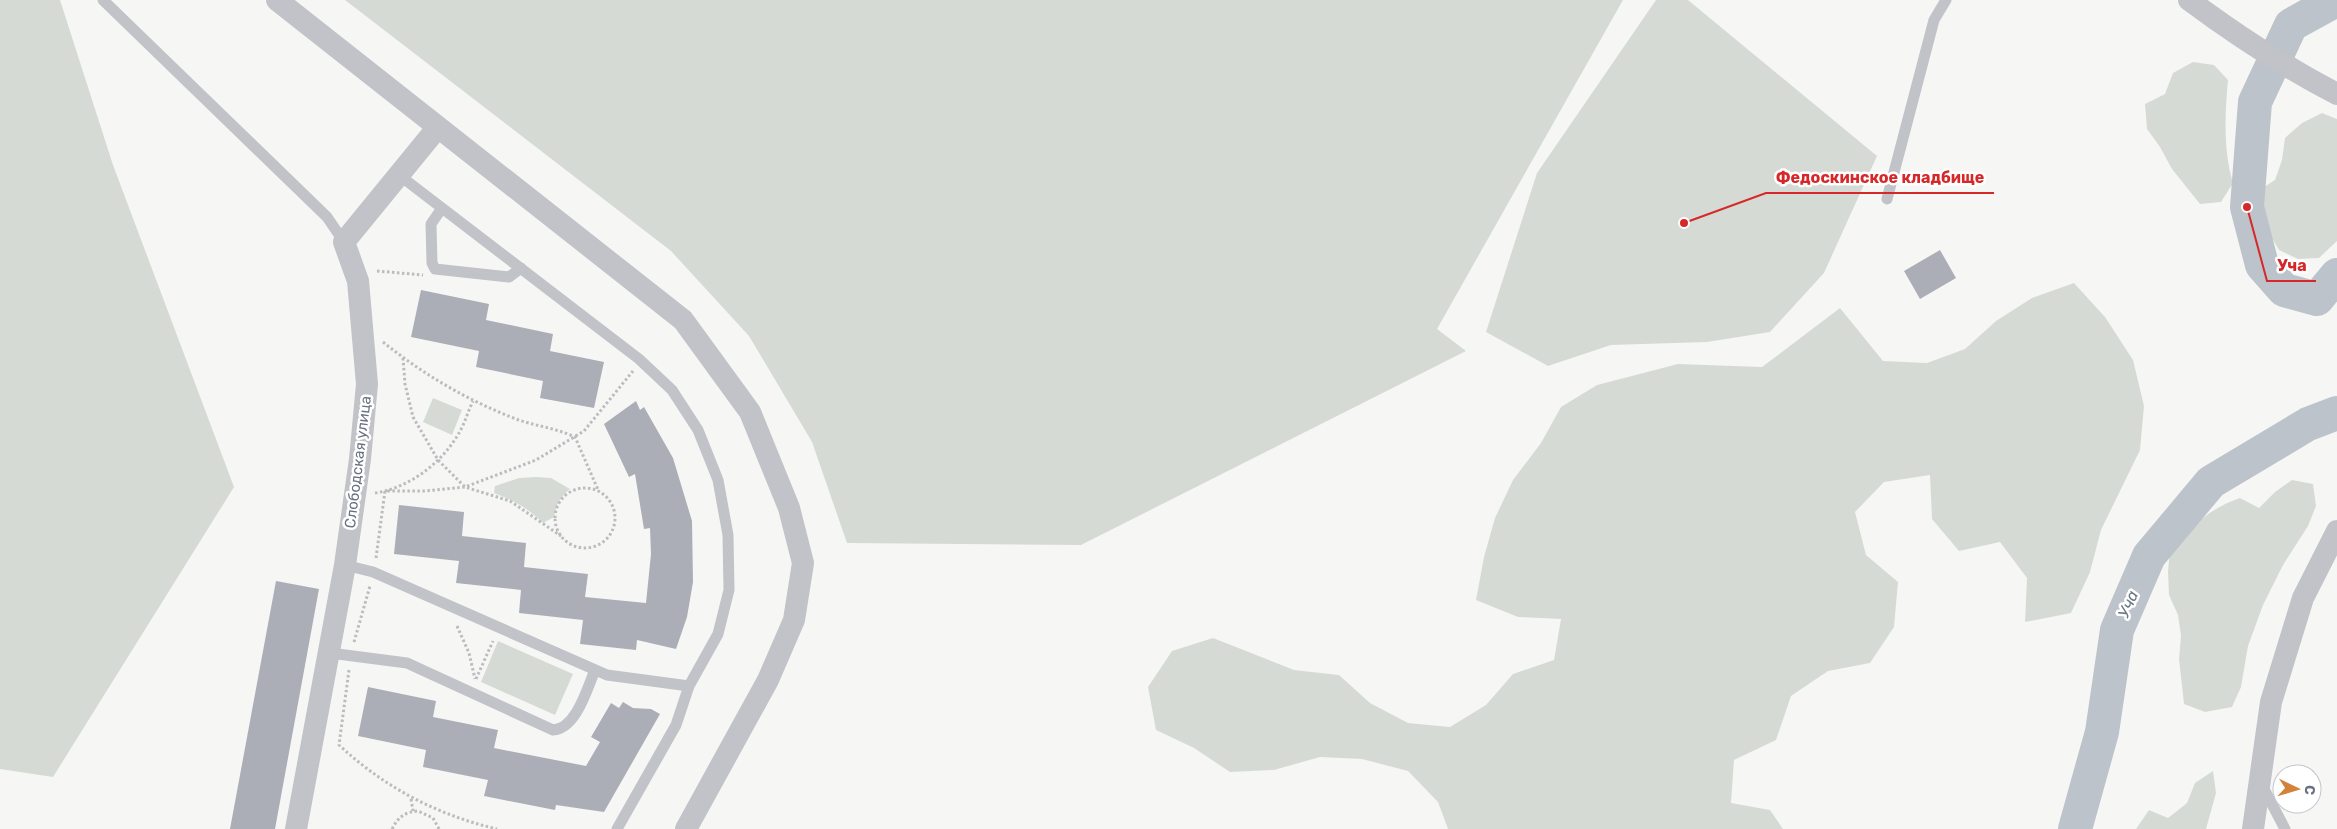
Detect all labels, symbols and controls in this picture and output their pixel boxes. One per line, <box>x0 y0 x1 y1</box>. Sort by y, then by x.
callout: Федоскинское кладбище <box>1766 162 1994 193</box>
text: Федоскинское кладбище <box>1776 168 1984 187</box>
callout: Уча <box>2267 250 2316 281</box>
text: Уча <box>2277 256 2307 275</box>
street label: Слободская улица <box>341 395 375 529</box>
water label: Уча <box>2114 587 2142 621</box>
north arrow <box>2272 764 2322 814</box>
text: С <box>2301 784 2318 796</box>

